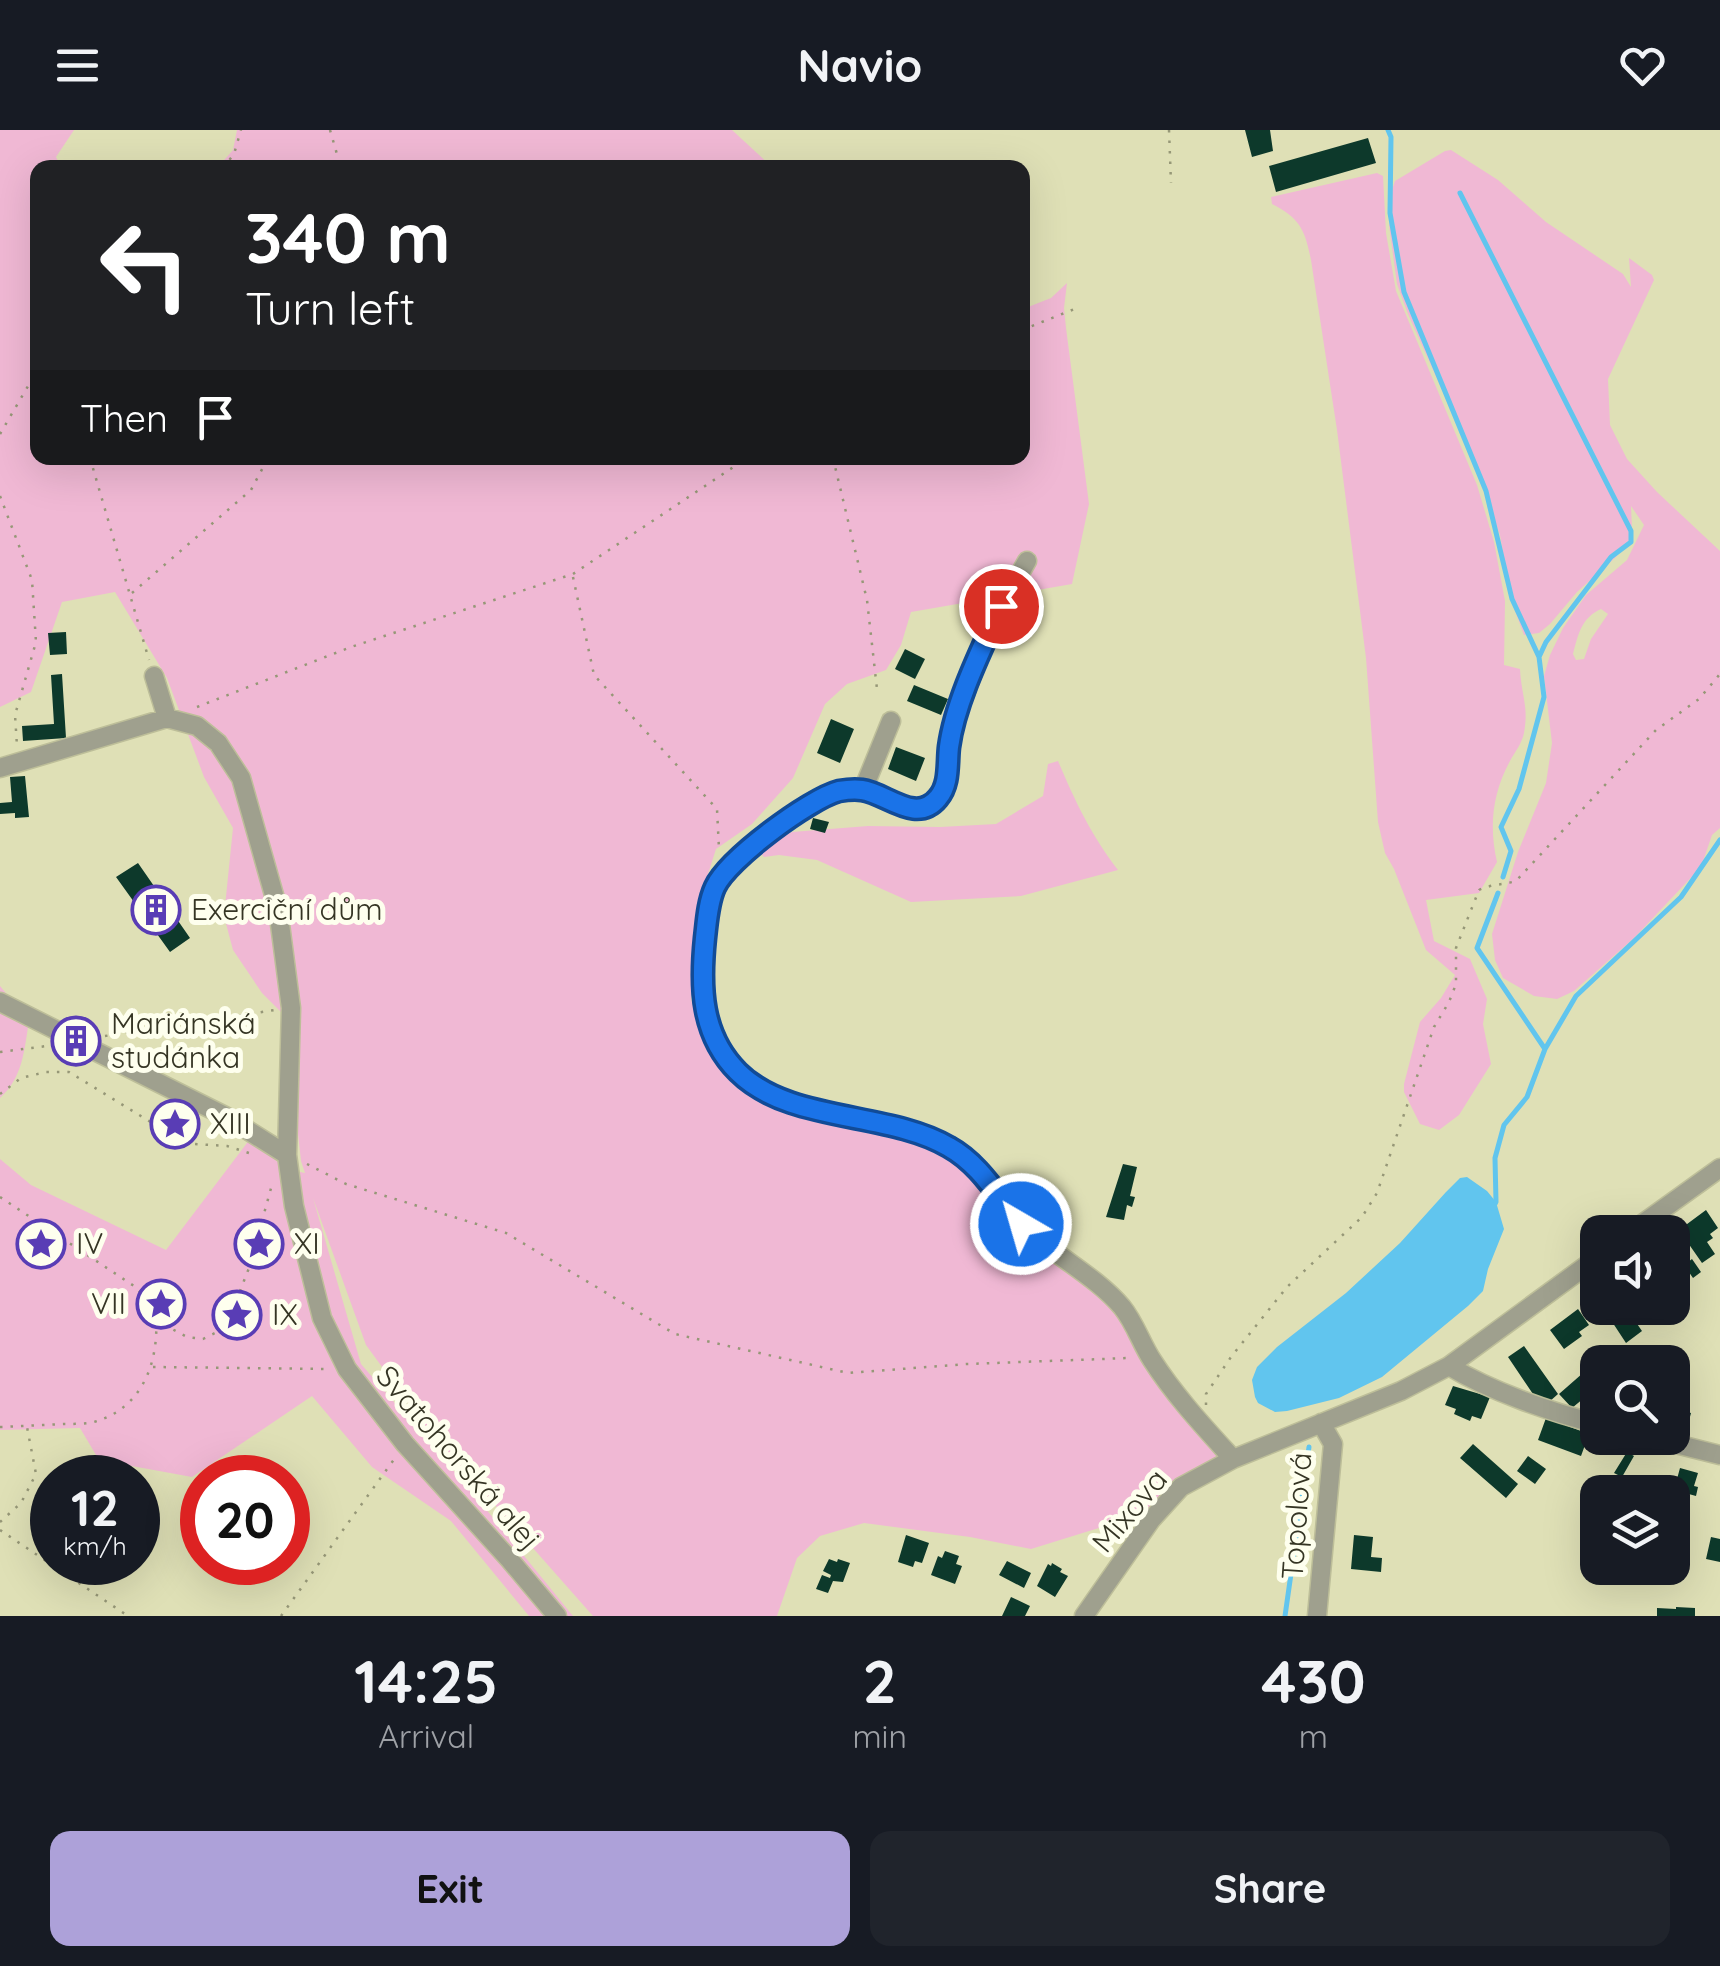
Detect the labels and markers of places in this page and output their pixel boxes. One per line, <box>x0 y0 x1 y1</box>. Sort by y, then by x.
pin <box>959 564 1044 649</box>
building icon: Exerciční dům <box>130 884 182 936</box>
place label: Exerciční dům <box>191 890 383 928</box>
place label: Mariánská studánka <box>111 1004 256 1076</box>
building icon: Mariánská studánka <box>50 1015 102 1067</box>
place icon: XIII <box>149 1098 201 1150</box>
place label: XIII <box>210 1104 251 1142</box>
place icon: IV <box>15 1218 67 1270</box>
place icon: XI <box>233 1218 285 1270</box>
place label: IV <box>76 1224 103 1262</box>
place label: XI <box>294 1224 320 1262</box>
place icon: VII <box>135 1278 187 1330</box>
place label: VII <box>91 1284 126 1322</box>
place icon: IX <box>211 1289 263 1341</box>
place label: IX <box>272 1295 298 1333</box>

